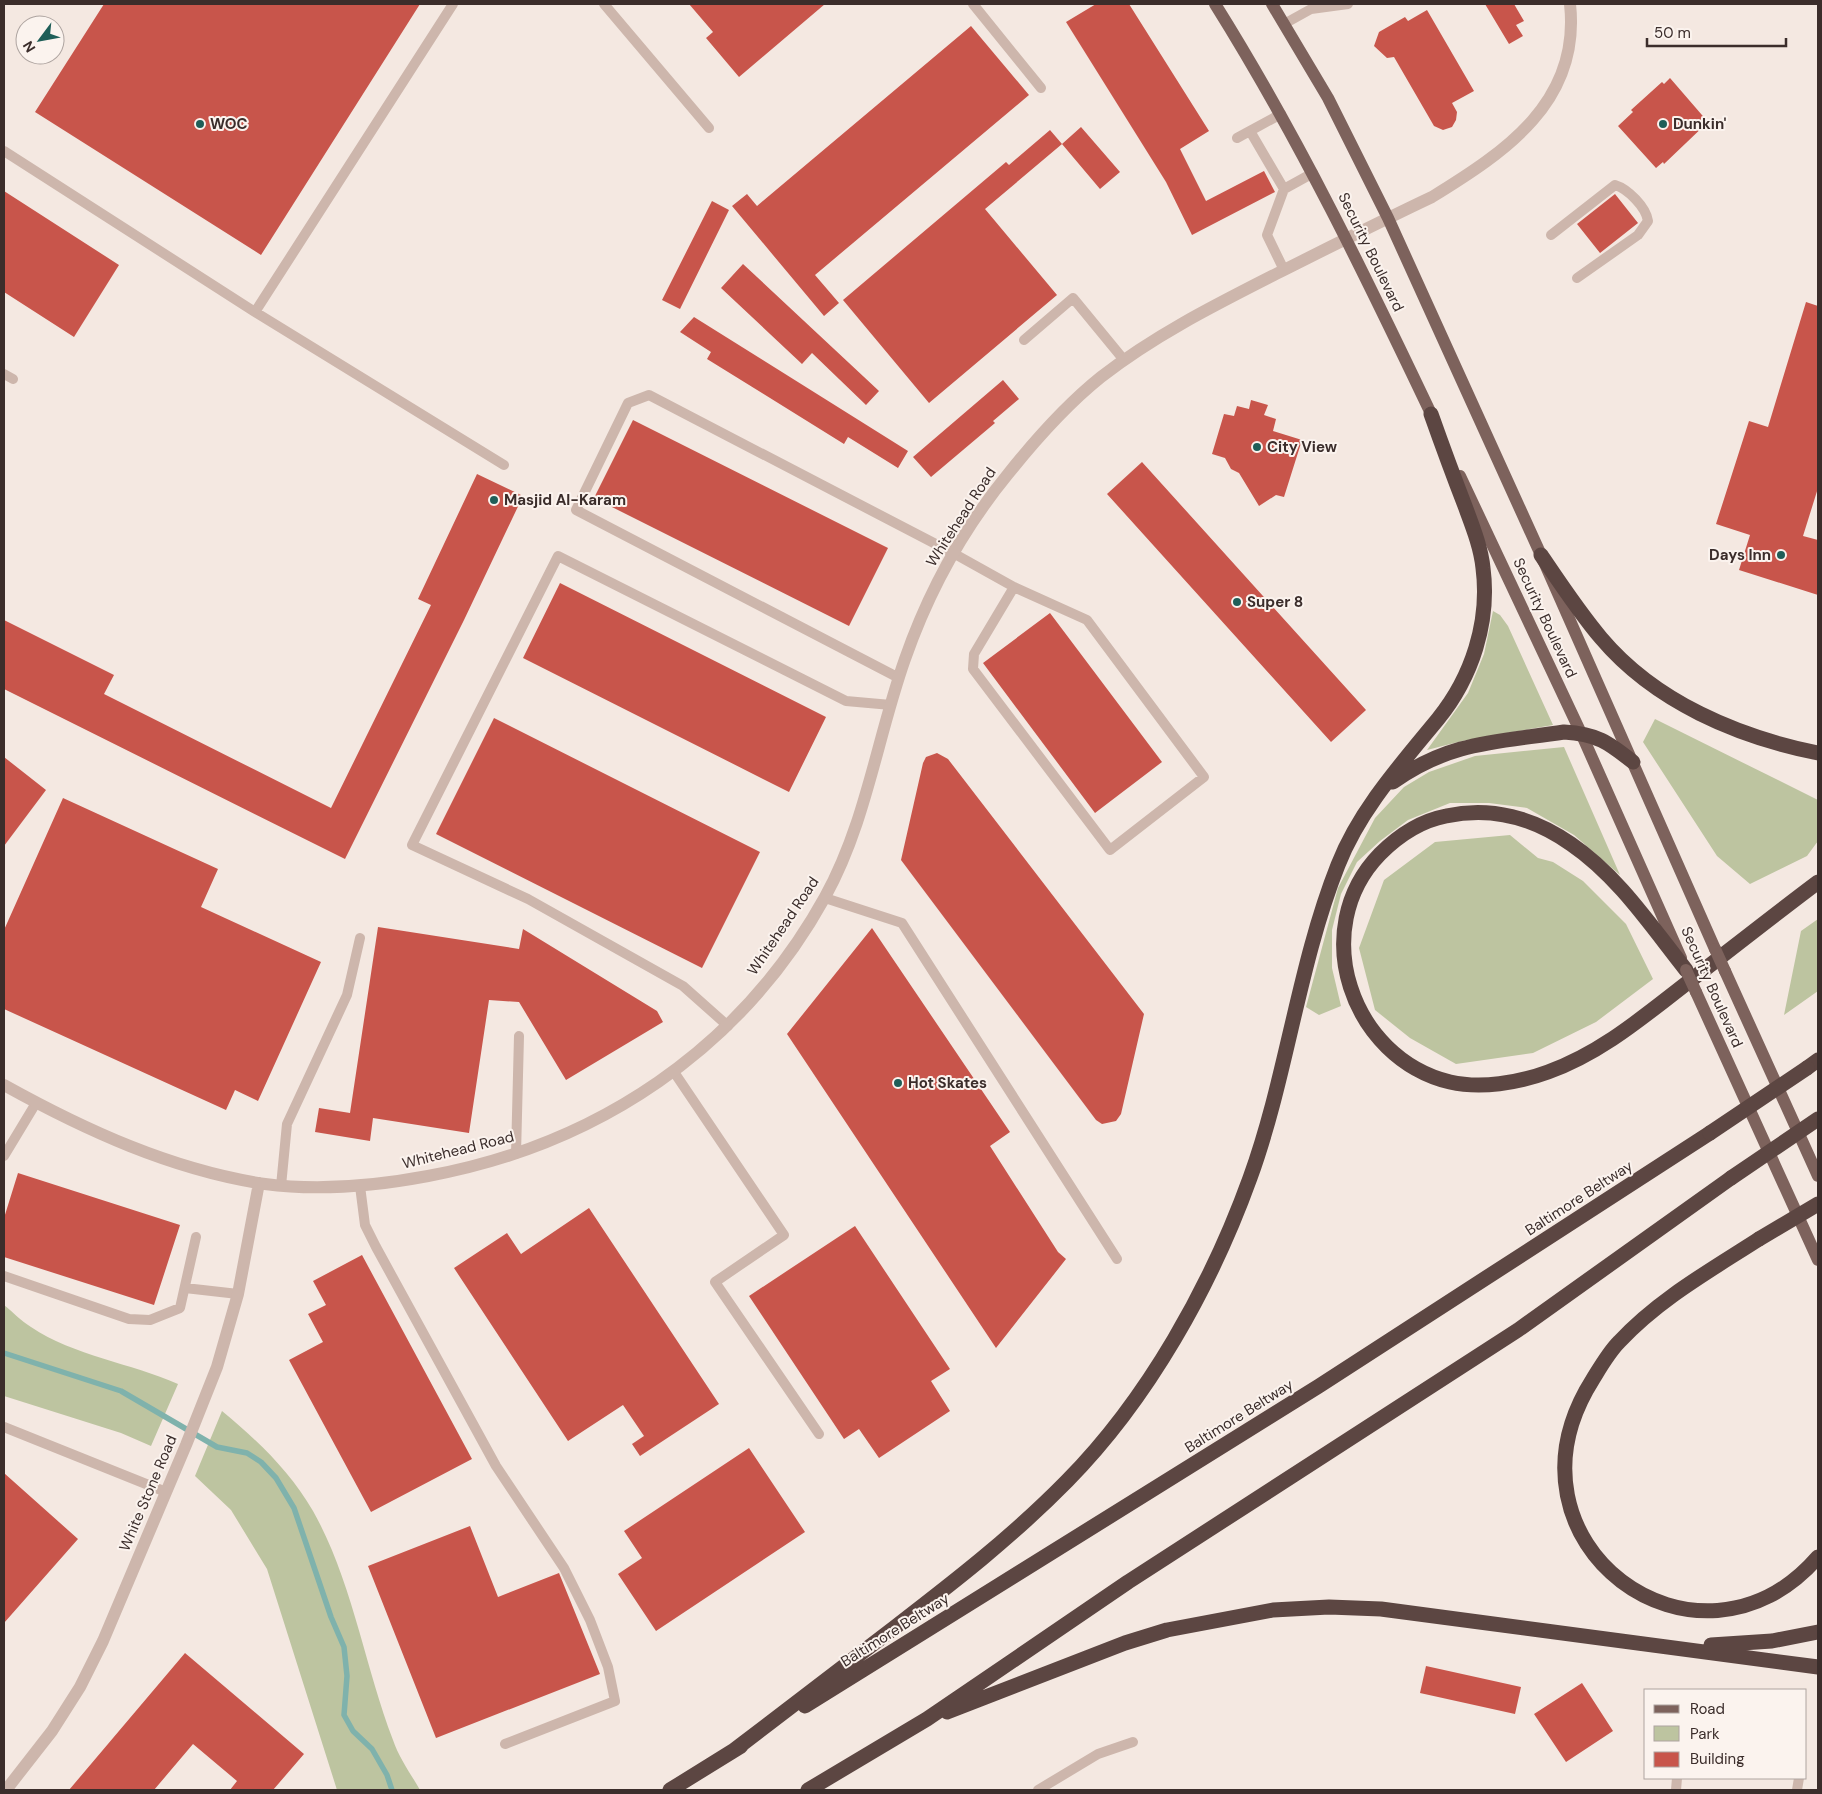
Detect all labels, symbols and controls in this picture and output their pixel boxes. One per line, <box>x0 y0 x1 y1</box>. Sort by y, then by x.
north arrow <box>15 15 65 65</box>
scale bar <box>1647 15 1786 47</box>
text: 50 m <box>1654 23 1691 43</box>
text: N <box>19 38 39 56</box>
place label: WOC <box>210 114 248 134</box>
place label: Dunkin' <box>1673 114 1726 134</box>
marker: WOC <box>194 118 206 130</box>
marker: Dunkin' <box>1657 118 1669 130</box>
street label: Security Boulevard <box>1333 189 1409 315</box>
place label: City View <box>1267 437 1338 457</box>
marker: City View <box>1251 441 1263 453</box>
street label: Whitehead Road <box>921 464 1001 570</box>
place label: Masjid Al-Karam <box>504 490 626 510</box>
marker: Masjid Al-Karam <box>488 494 500 506</box>
place label: Days Inn <box>1709 545 1771 565</box>
marker: Days Inn <box>1775 549 1787 561</box>
street label: Security Boulevard <box>1508 555 1582 681</box>
place label: Super 8 <box>1247 592 1303 612</box>
marker: Super 8 <box>1231 596 1243 608</box>
street label: Whitehead Road <box>743 873 823 979</box>
street label: Security Boulevard <box>1676 923 1748 1051</box>
place label: Hot Skates <box>908 1073 987 1093</box>
marker: Hot Skates <box>892 1077 904 1089</box>
street label: Whitehead Road <box>400 1126 516 1174</box>
street label: Baltimore Beltway <box>1521 1155 1637 1240</box>
street label: Baltimore Beltway <box>1181 1374 1298 1457</box>
street label: White Stone Road <box>115 1432 181 1554</box>
street label: Baltimore Beltway <box>837 1588 954 1671</box>
legend <box>1644 1689 1807 1779</box>
text: Road <box>1690 1699 1725 1719</box>
text: Park <box>1690 1724 1720 1744</box>
text: Building <box>1690 1749 1745 1769</box>

